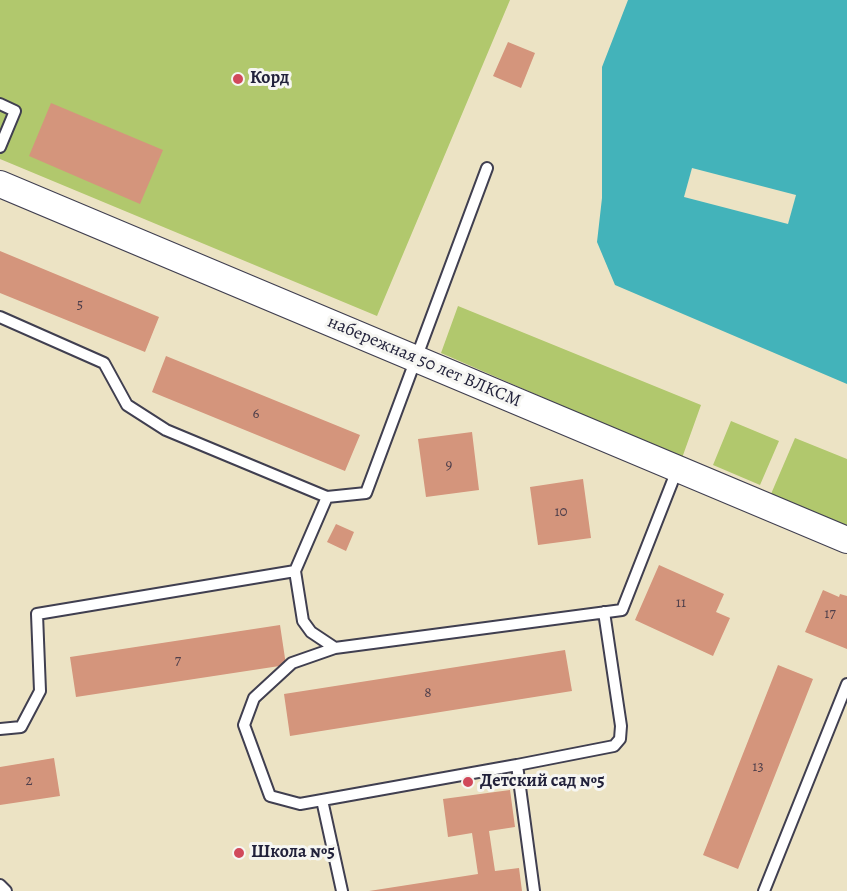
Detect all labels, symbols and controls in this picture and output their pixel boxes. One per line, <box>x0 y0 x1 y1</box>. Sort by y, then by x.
place label: Корд <box>250 68 289 90</box>
marker: Корд <box>231 72 245 86</box>
house number: 5 <box>77 296 83 314</box>
street label: набережная 50 лет ВЛКСМ <box>324 311 524 413</box>
house number: 6 <box>253 405 259 423</box>
house number: 9 <box>446 456 452 474</box>
house number: 10 <box>554 503 568 521</box>
house number: 11 <box>676 594 686 612</box>
house number: 17 <box>824 605 836 623</box>
house number: 7 <box>175 652 181 670</box>
house number: 8 <box>424 684 432 702</box>
house number: 13 <box>752 758 764 776</box>
place label: Детский сад №5 <box>480 771 605 793</box>
house number: 2 <box>25 772 33 790</box>
marker: Детский сад №5 <box>461 775 475 789</box>
place label: Школа №5 <box>251 842 335 864</box>
marker: Школа №5 <box>232 846 246 860</box>

